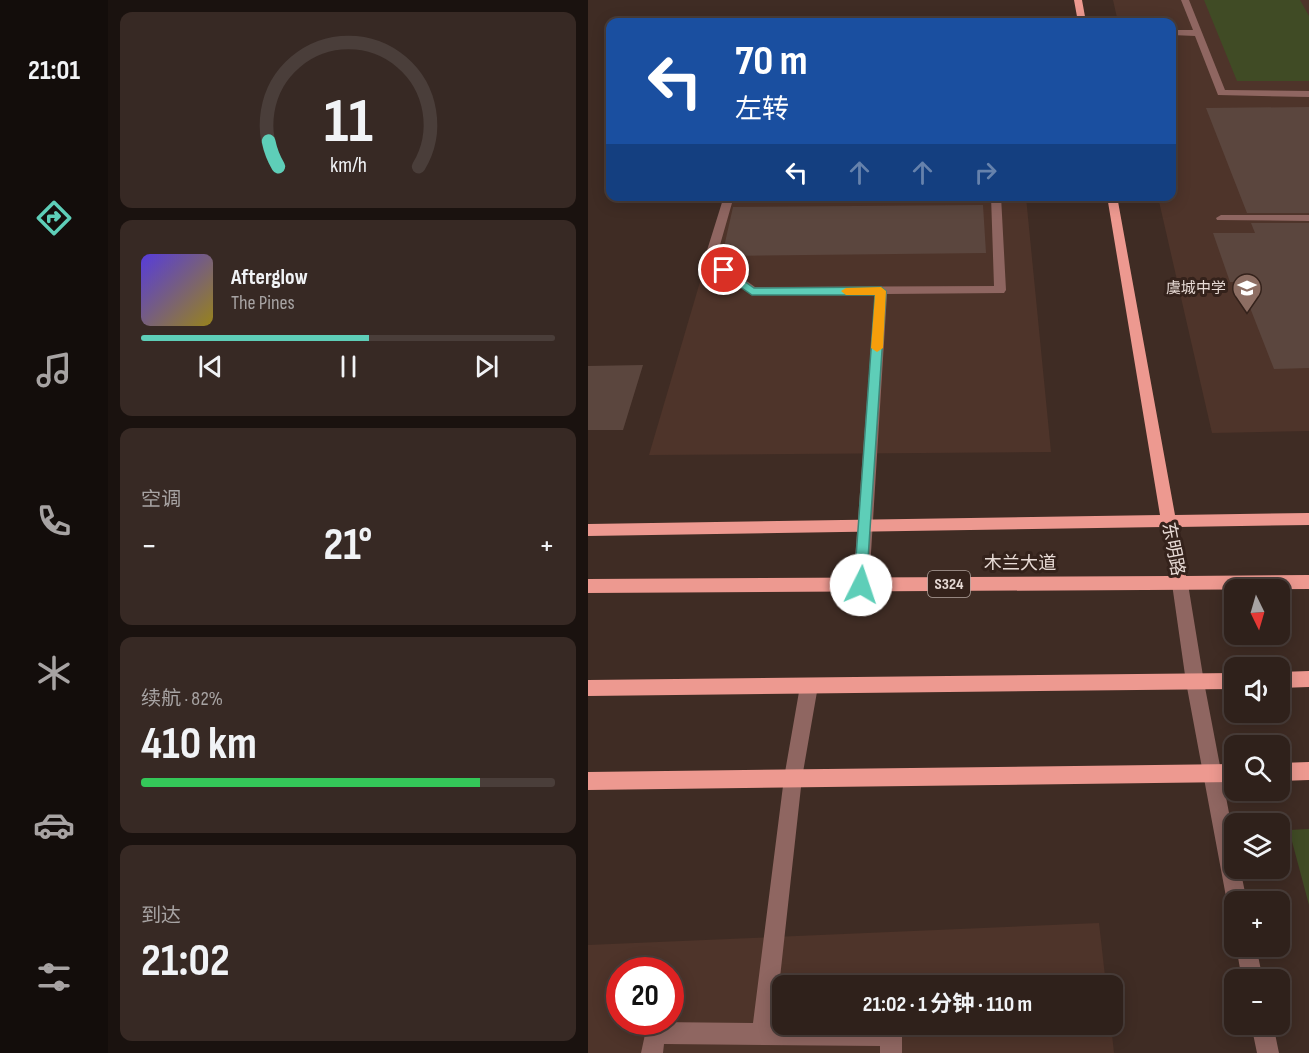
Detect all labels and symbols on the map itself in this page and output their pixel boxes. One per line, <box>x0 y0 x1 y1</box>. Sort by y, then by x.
pin <box>698 244 749 295</box>
school or university icon: 虞城中学 <box>1231 272 1263 314</box>
place label: 虞城中学 <box>1166 279 1226 298</box>
street label: 东明路 <box>1158 520 1188 578</box>
position arrow <box>829 553 893 617</box>
street label: 木兰大道 <box>984 553 1056 574</box>
road number: S324 <box>928 571 970 597</box>
north arrow <box>1224 579 1290 645</box>
speed limit sign: 20 <box>606 957 684 1035</box>

